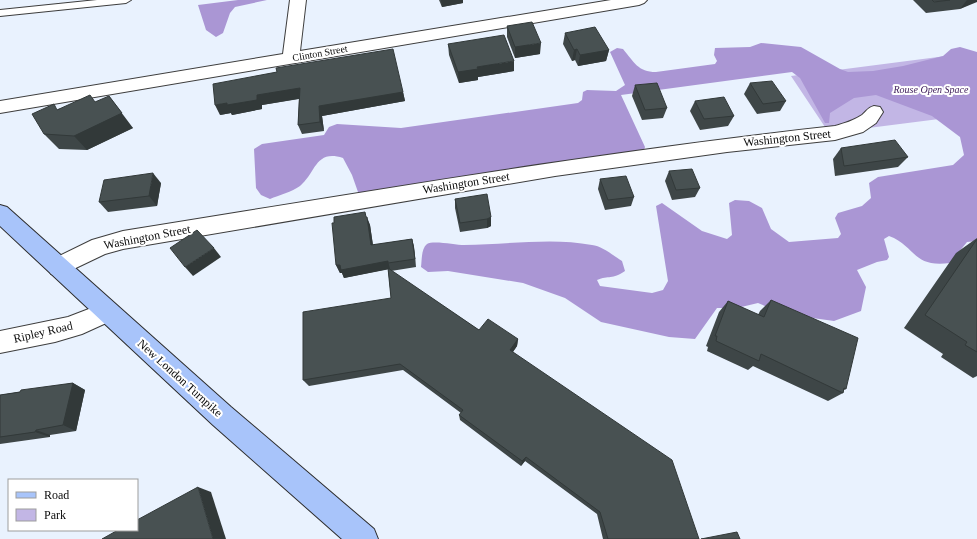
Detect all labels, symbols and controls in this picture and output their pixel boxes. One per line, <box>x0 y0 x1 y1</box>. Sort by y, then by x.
street label: Clinton Street <box>292 43 349 63</box>
park label: Rouse Open Space <box>893 84 969 95</box>
street label: Washington Street <box>742 126 832 150</box>
street label: Washington Street <box>421 169 511 197</box>
street label: Washington Street <box>102 222 192 252</box>
street label: Ripley Road <box>12 318 74 346</box>
street label: New London Turnpike <box>135 336 225 420</box>
legend <box>8 479 138 531</box>
text: Road <box>44 488 69 502</box>
text: Park <box>44 508 66 522</box>

